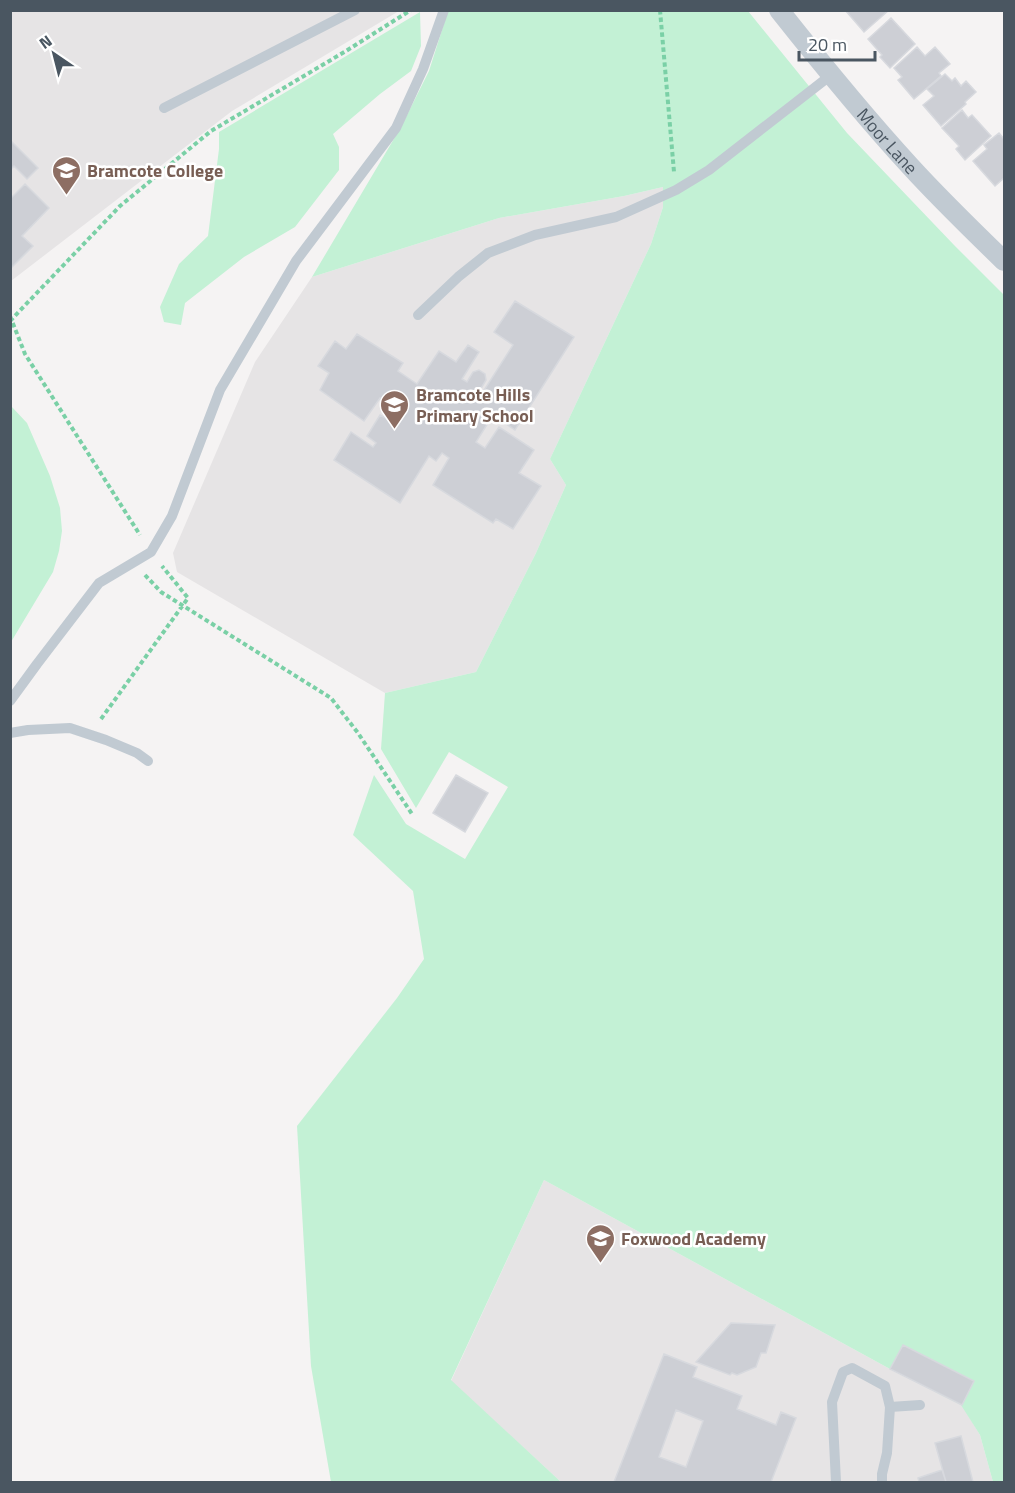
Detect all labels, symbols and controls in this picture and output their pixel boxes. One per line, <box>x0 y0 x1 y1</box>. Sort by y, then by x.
north arrow <box>24 24 84 84</box>
scale bar <box>799 24 876 62</box>
text: N <box>34 29 57 55</box>
text: 20 m <box>808 31 847 58</box>
street label: Moor Lane <box>851 102 924 180</box>
school or university icon: Bramcote College <box>50 154 82 196</box>
place label: Bramcote College <box>87 157 223 184</box>
place label: Bramcote Hills Primary School <box>416 381 534 429</box>
school or university icon: Bramcote Hills Primary School <box>379 388 411 430</box>
school or university icon: Foxwood Academy <box>584 1222 616 1264</box>
place label: Foxwood Academy <box>621 1225 766 1252</box>

